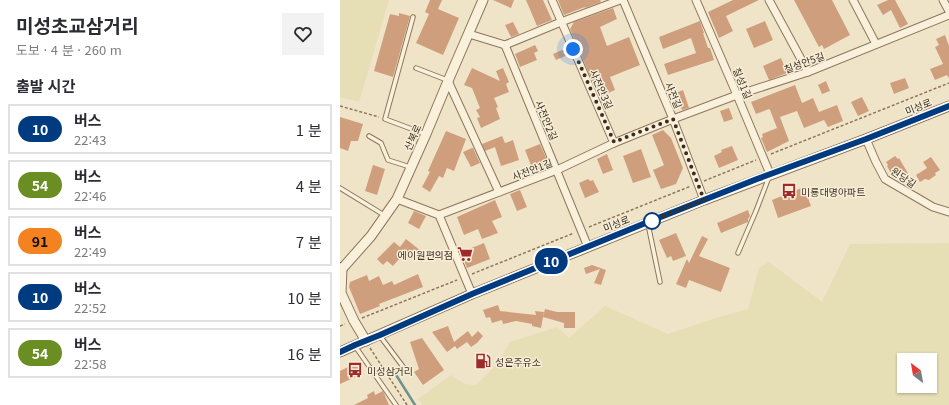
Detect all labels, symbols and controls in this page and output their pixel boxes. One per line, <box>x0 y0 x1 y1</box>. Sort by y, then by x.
text: 미성초교삼거리 <box>16 11 138 38</box>
button: heart <box>282 13 324 55</box>
your location <box>563 39 583 59</box>
text: 도보 · 4 분 · 260 m <box>16 40 122 59</box>
street label: 칠성안5길 <box>782 48 826 76</box>
street label: 칠성1길 <box>730 65 756 101</box>
street label: 사전안3길 <box>587 67 617 111</box>
text: 출발 시간 <box>16 75 75 96</box>
street label: 사전길 <box>662 79 686 111</box>
street label: 미성로 <box>902 94 934 118</box>
street label: 사전안2길 <box>532 98 562 142</box>
text: 버스 <box>74 109 102 130</box>
text: 10 <box>32 119 48 139</box>
text: 1 분 <box>296 119 322 140</box>
street label: 산북로 <box>400 121 424 153</box>
text: 22:43 <box>74 130 107 149</box>
street label: 사전안1길 <box>510 154 554 184</box>
street label: 원당길 <box>888 163 920 191</box>
text: 버스 <box>74 165 102 186</box>
text: 54 <box>32 175 48 195</box>
text: 4 분 <box>296 175 322 196</box>
bus stop icon: 미룡대명아파트 <box>780 182 798 200</box>
place label: 미룡대명아파트 <box>801 184 865 199</box>
text: 22:46 <box>74 186 107 205</box>
street label: 미성로 <box>600 211 632 235</box>
unlabelled marker <box>643 212 661 230</box>
text: 버스 <box>74 221 102 242</box>
text: 91 <box>32 231 48 251</box>
text: 7 분 <box>296 231 322 252</box>
text: 22:49 <box>74 242 107 261</box>
supermarket icon: 에이원편의점 <box>456 245 474 263</box>
place label: 에이원편의점 <box>398 247 453 262</box>
line badge: 10 <box>533 248 569 274</box>
text: 10 <box>543 251 559 271</box>
text: 버스 <box>74 277 102 298</box>
text: 10 <box>32 287 48 307</box>
text: 10 분 <box>287 287 322 308</box>
text: 22:52 <box>74 298 107 317</box>
text: 버스 <box>74 333 102 354</box>
text: 54 <box>32 343 48 363</box>
text: 16 분 <box>287 343 322 364</box>
fuel station icon: 성은주유소 <box>474 352 492 370</box>
north arrow <box>897 353 937 393</box>
map controls <box>897 353 937 393</box>
text: 22:58 <box>74 354 107 373</box>
place label: 성은주유소 <box>495 354 541 369</box>
bus stop icon: 미성삼거리 <box>346 361 364 379</box>
place label: 미성삼거리 <box>367 363 413 378</box>

